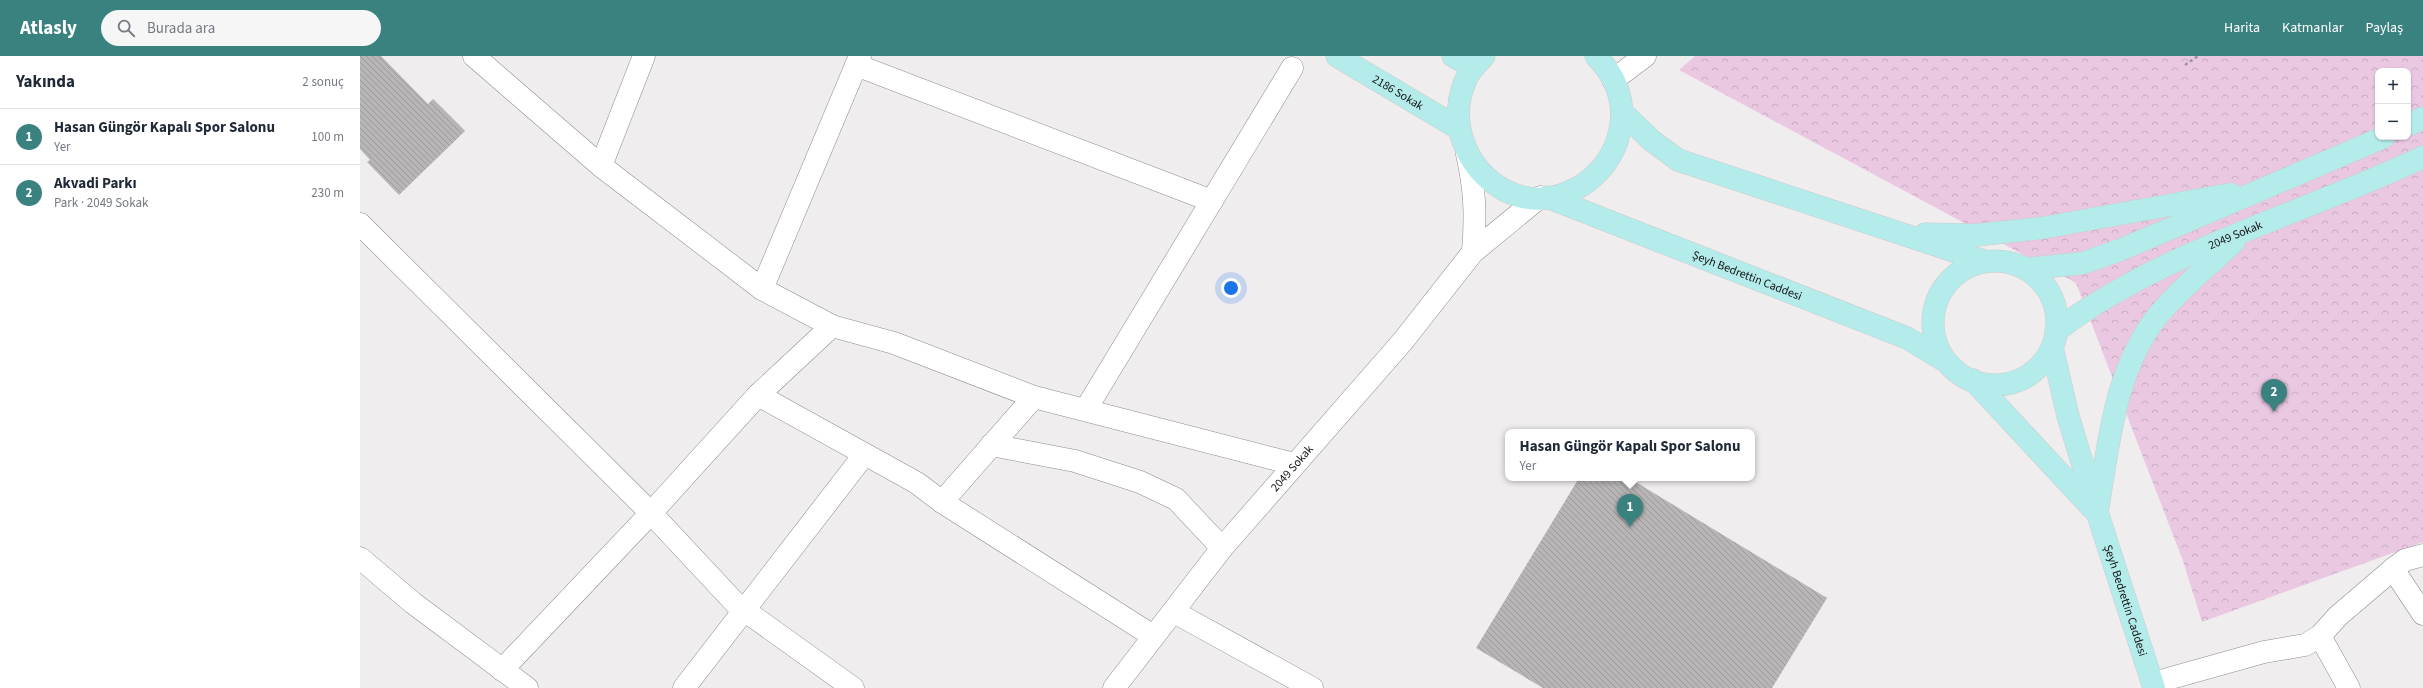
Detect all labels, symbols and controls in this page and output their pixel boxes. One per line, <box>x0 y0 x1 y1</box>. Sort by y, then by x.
search box <box>101 10 381 46</box>
text: Atlasly <box>20 15 77 42</box>
icon: search <box>115 17 137 39</box>
text: Burada ara <box>147 18 215 39</box>
text: Harita <box>2224 18 2260 38</box>
text: Katmanlar <box>2282 18 2344 38</box>
text: Paylaş <box>2366 18 2403 38</box>
map controls <box>2375 68 2411 140</box>
button: + <box>2375 68 2411 104</box>
text: Yakında <box>16 70 75 94</box>
street label: 2186 Sokak <box>1369 71 1427 115</box>
text: 2 sonuç <box>302 73 344 91</box>
button: − <box>2375 104 2411 140</box>
text: Hasan Güngör Kapalı Spor Salonu <box>54 117 275 138</box>
text: 1 <box>26 128 32 146</box>
text: 100 m <box>311 128 344 146</box>
text: Yer <box>54 138 71 156</box>
text: Akvadi Parkı <box>54 173 137 194</box>
text: 2 <box>26 184 32 202</box>
text: 230 m <box>311 184 344 202</box>
text: Park · 2049 Sokak <box>54 194 148 212</box>
street label: 2049 Sokak <box>2206 217 2265 254</box>
street label: Şeyh Bedrettin Caddesi <box>1690 247 1804 305</box>
your location <box>1221 278 1241 298</box>
pin: 2 <box>2261 379 2287 412</box>
popup <box>1505 429 1755 481</box>
text: Hasan Güngör Kapalı Spor Salonu <box>1520 436 1740 457</box>
street label: 2049 Sokak <box>1267 441 1317 495</box>
text: Yer <box>1520 457 1536 475</box>
pin: 1 <box>1617 494 1643 527</box>
street label: Şeyh Bedrettin Caddesi <box>2099 542 2151 659</box>

